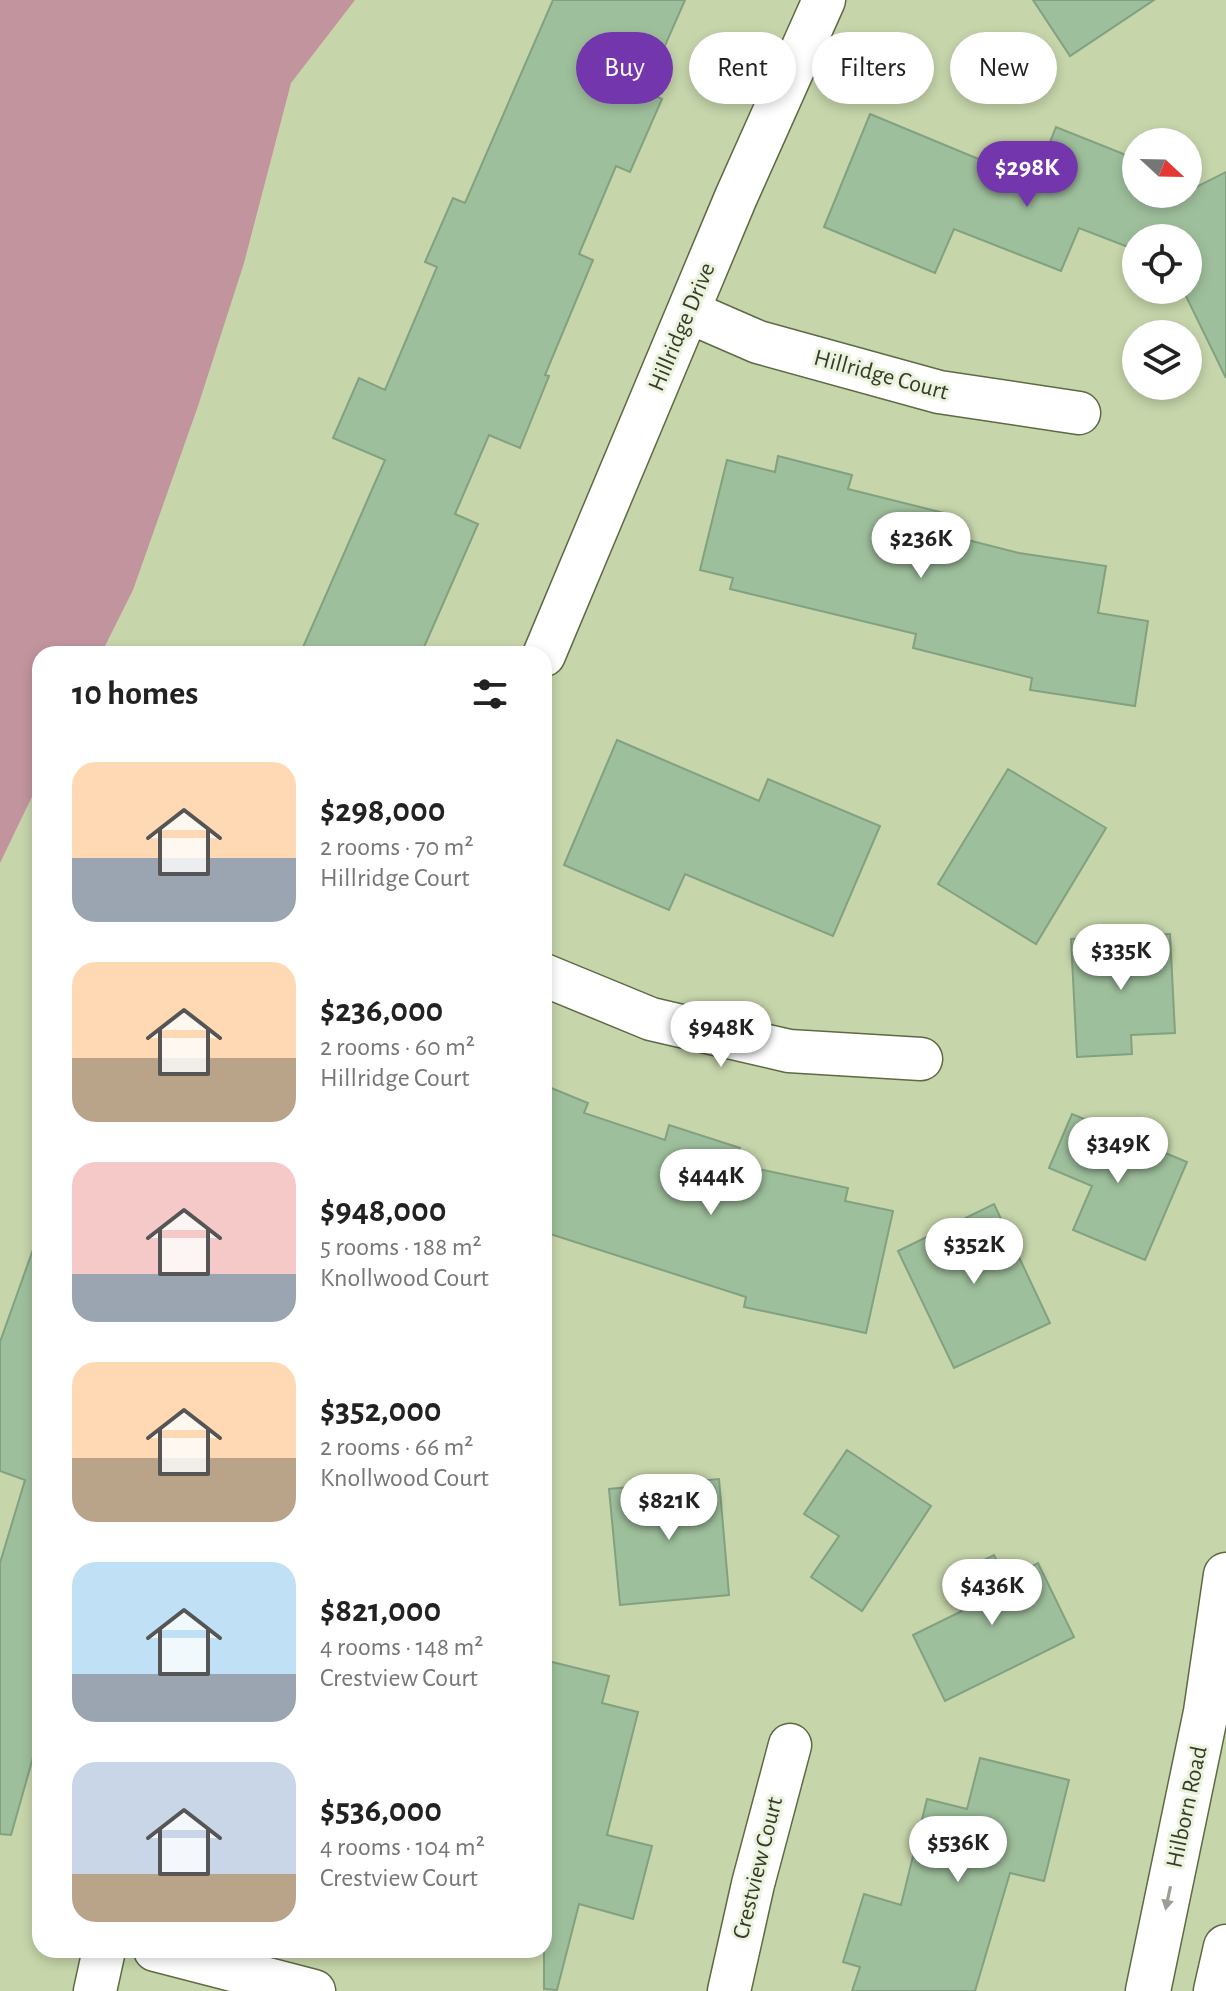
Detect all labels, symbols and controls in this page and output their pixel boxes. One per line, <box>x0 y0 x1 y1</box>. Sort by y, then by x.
chip: Buy <box>576 32 673 104</box>
chip: Rent <box>689 32 796 104</box>
chip: Filters <box>812 32 934 104</box>
chip: New <box>950 32 1057 104</box>
north arrow <box>1122 128 1202 208</box>
map controls <box>1122 128 1202 400</box>
pin: $298K <box>971 141 1083 209</box>
text: $298K <box>995 154 1059 180</box>
button: locate <box>1122 224 1202 304</box>
street label: Hillridge Drive <box>644 259 720 395</box>
button: layers <box>1122 320 1202 400</box>
street label: Hillridge Court <box>811 346 951 405</box>
pin: $236K <box>865 512 977 580</box>
text: $236K <box>890 525 952 551</box>
icon: filters <box>468 672 512 716</box>
text: 10 homes <box>72 677 198 711</box>
icon: home <box>136 794 232 890</box>
text: $298,000 <box>320 794 445 828</box>
text: 2 rooms · 70 m² <box>320 834 473 860</box>
text: Hillridge Court <box>320 865 469 891</box>
pin: $335K <box>1065 924 1177 992</box>
text: $335K <box>1091 937 1151 963</box>
icon: home <box>136 994 232 1090</box>
text: $236,000 <box>320 994 443 1028</box>
pin: $948K <box>665 1001 777 1069</box>
text: $948K <box>688 1014 754 1040</box>
text: 2 rooms · 60 m² <box>320 1034 475 1060</box>
text: Hillridge Court <box>320 1065 469 1091</box>
pin: $349K <box>1062 1117 1174 1185</box>
text: $349K <box>1086 1130 1150 1156</box>
pin: $444K <box>655 1149 767 1217</box>
text: $444K <box>678 1162 744 1188</box>
icon: home <box>136 1194 232 1290</box>
text: $948,000 <box>320 1194 447 1228</box>
pin: $352K <box>918 1218 1030 1286</box>
text: $352K <box>943 1231 1005 1257</box>
text: 5 rooms · 188 m² <box>320 1234 482 1260</box>
text: Knollwood Court <box>320 1265 489 1291</box>
icon: home <box>136 1394 232 1490</box>
text: $352,000 <box>320 1394 442 1428</box>
text: 2 rooms · 66 m² <box>320 1434 473 1460</box>
text: Knollwood Court <box>320 1465 489 1491</box>
pin: $821K <box>613 1474 725 1542</box>
text: $821K <box>638 1487 700 1513</box>
pin: $436K <box>936 1559 1048 1627</box>
text: $436K <box>960 1572 1024 1598</box>
icon: home <box>136 1594 232 1690</box>
text: $821,000 <box>320 1594 441 1628</box>
text: 4 rooms · 148 m² <box>320 1634 483 1660</box>
text: Crestview Court <box>320 1665 478 1691</box>
street label: Hilborn Road <box>1162 1744 1212 1870</box>
icon: home <box>136 1794 232 1890</box>
text: $536,000 <box>320 1794 442 1828</box>
street label: Crestview Court <box>729 1794 787 1942</box>
pin: $536K <box>902 1816 1014 1884</box>
text: $536K <box>927 1829 989 1855</box>
text: 4 rooms · 104 m² <box>320 1834 485 1860</box>
text: Crestview Court <box>320 1865 478 1891</box>
one-way arrow <box>1161 1886 1173 1911</box>

